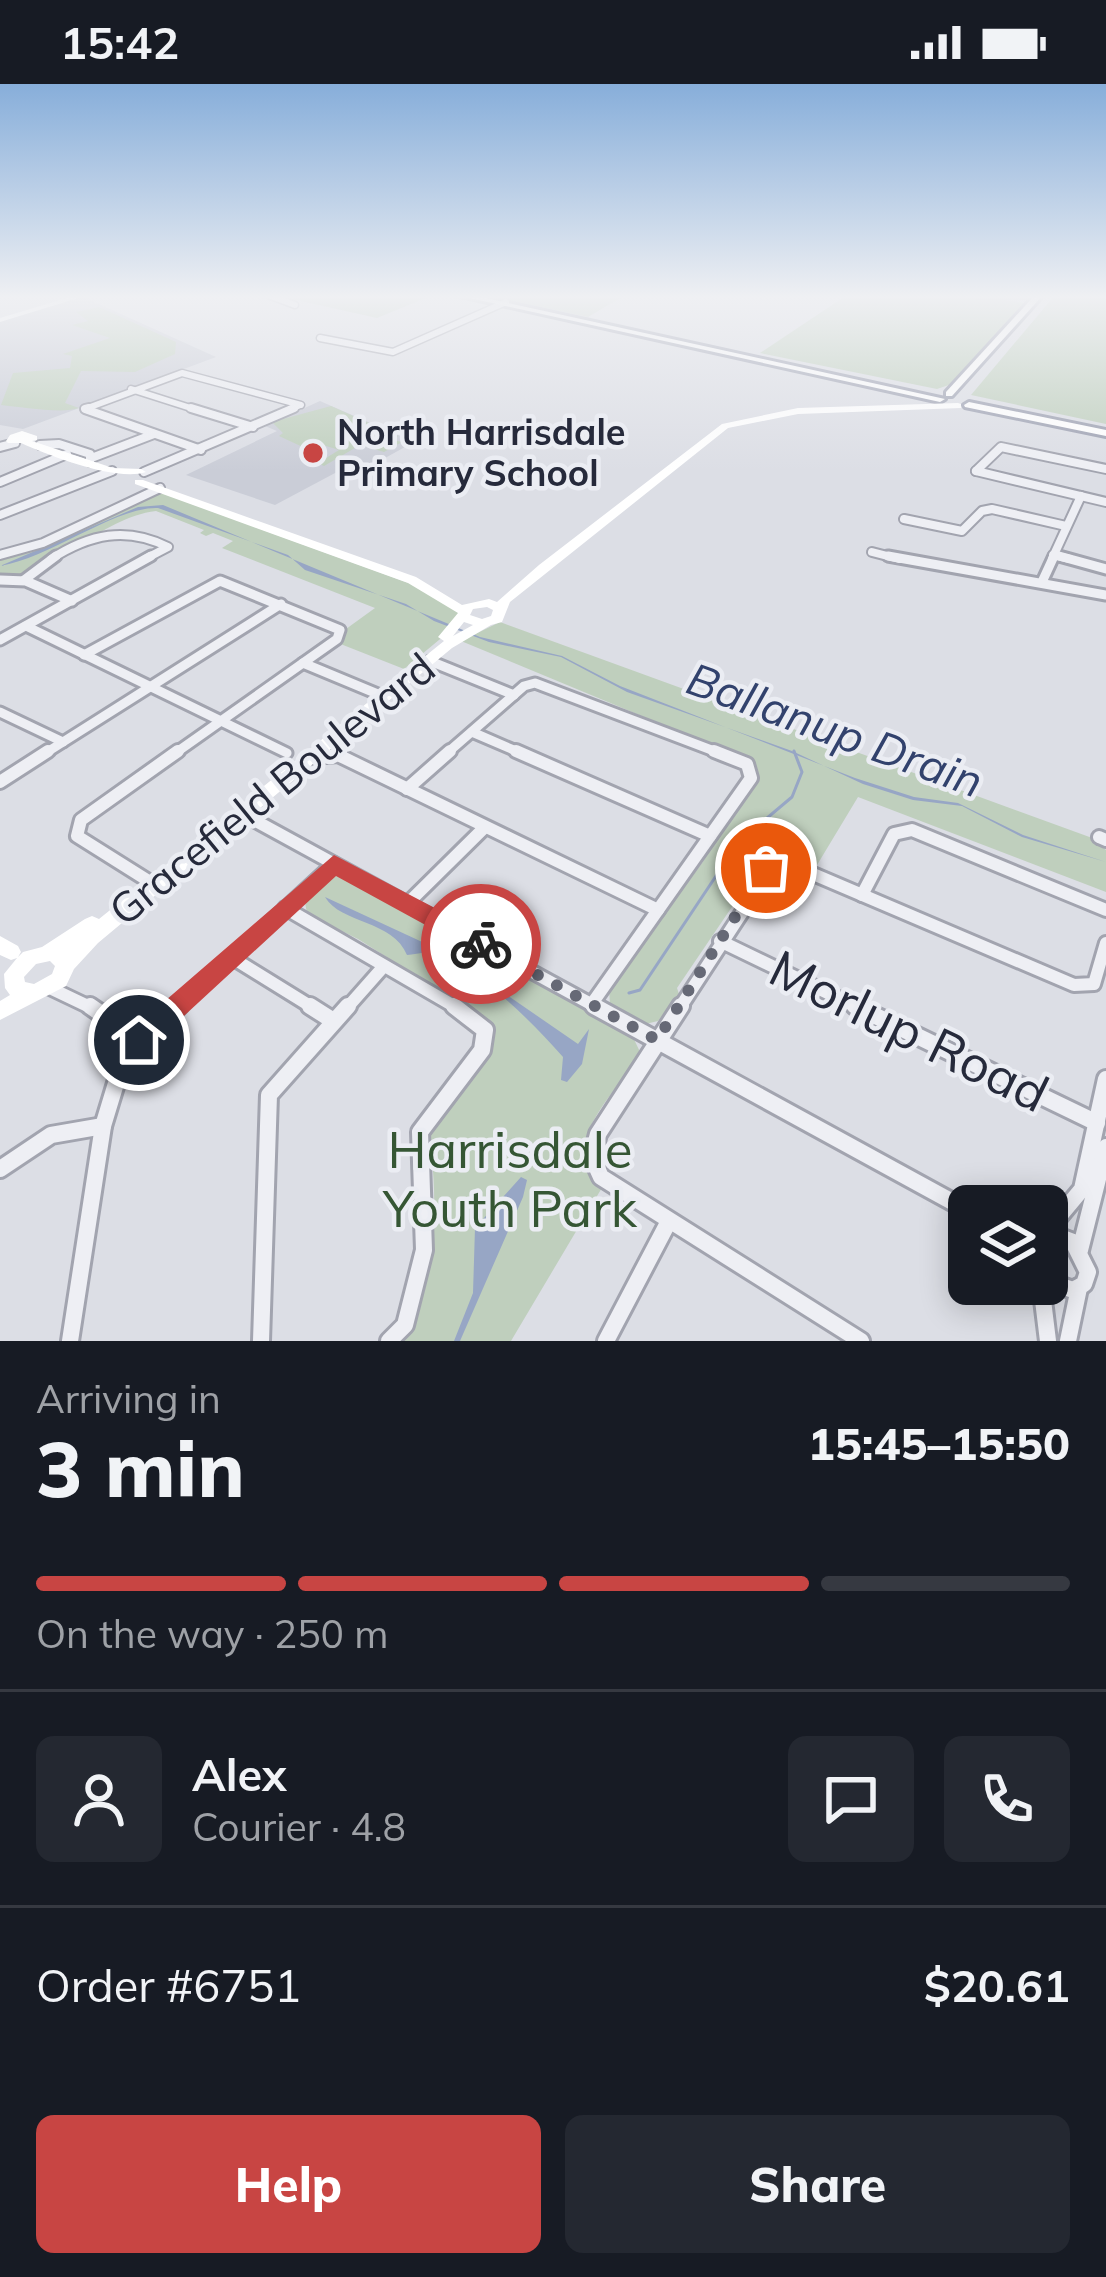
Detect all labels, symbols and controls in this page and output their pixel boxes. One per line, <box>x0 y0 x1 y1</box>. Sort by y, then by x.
text: 15:42 <box>60 14 179 70</box>
place label: North Harrisdale Primary School <box>337 409 626 495</box>
marker: North Harrisdale Primary School <box>300 440 326 466</box>
street label: Gracefield Boulevard <box>98 641 445 936</box>
water label: Ballanup Drain <box>680 650 991 809</box>
pin <box>715 817 817 919</box>
icon: bag <box>733 835 799 901</box>
courier <box>421 884 541 1004</box>
icon: bike <box>448 911 514 977</box>
street label: Morlup Road <box>760 935 1059 1125</box>
pin <box>88 989 190 1091</box>
icon: home <box>106 1007 172 1073</box>
park label: Harrisdale Youth Park <box>382 1117 638 1240</box>
map controls <box>948 1185 1068 1305</box>
button: layers <box>948 1185 1068 1305</box>
text: Arriving in <box>36 1374 221 1423</box>
text: 15:45–15:50 <box>808 1415 1070 1471</box>
text: 3 min <box>36 1419 245 1517</box>
text: On the way · 250 m <box>36 1609 388 1658</box>
button: person <box>36 1736 162 1862</box>
button: chat <box>788 1736 914 1862</box>
button: phone <box>944 1736 1070 1862</box>
text: Alex <box>192 1746 287 1802</box>
text: Courier · 4.8 <box>192 1802 406 1851</box>
text: Order #6751 <box>36 1957 301 2013</box>
text: $20.61 <box>924 1957 1070 2013</box>
button: Help <box>36 2115 541 2253</box>
button: Share <box>565 2115 1070 2253</box>

